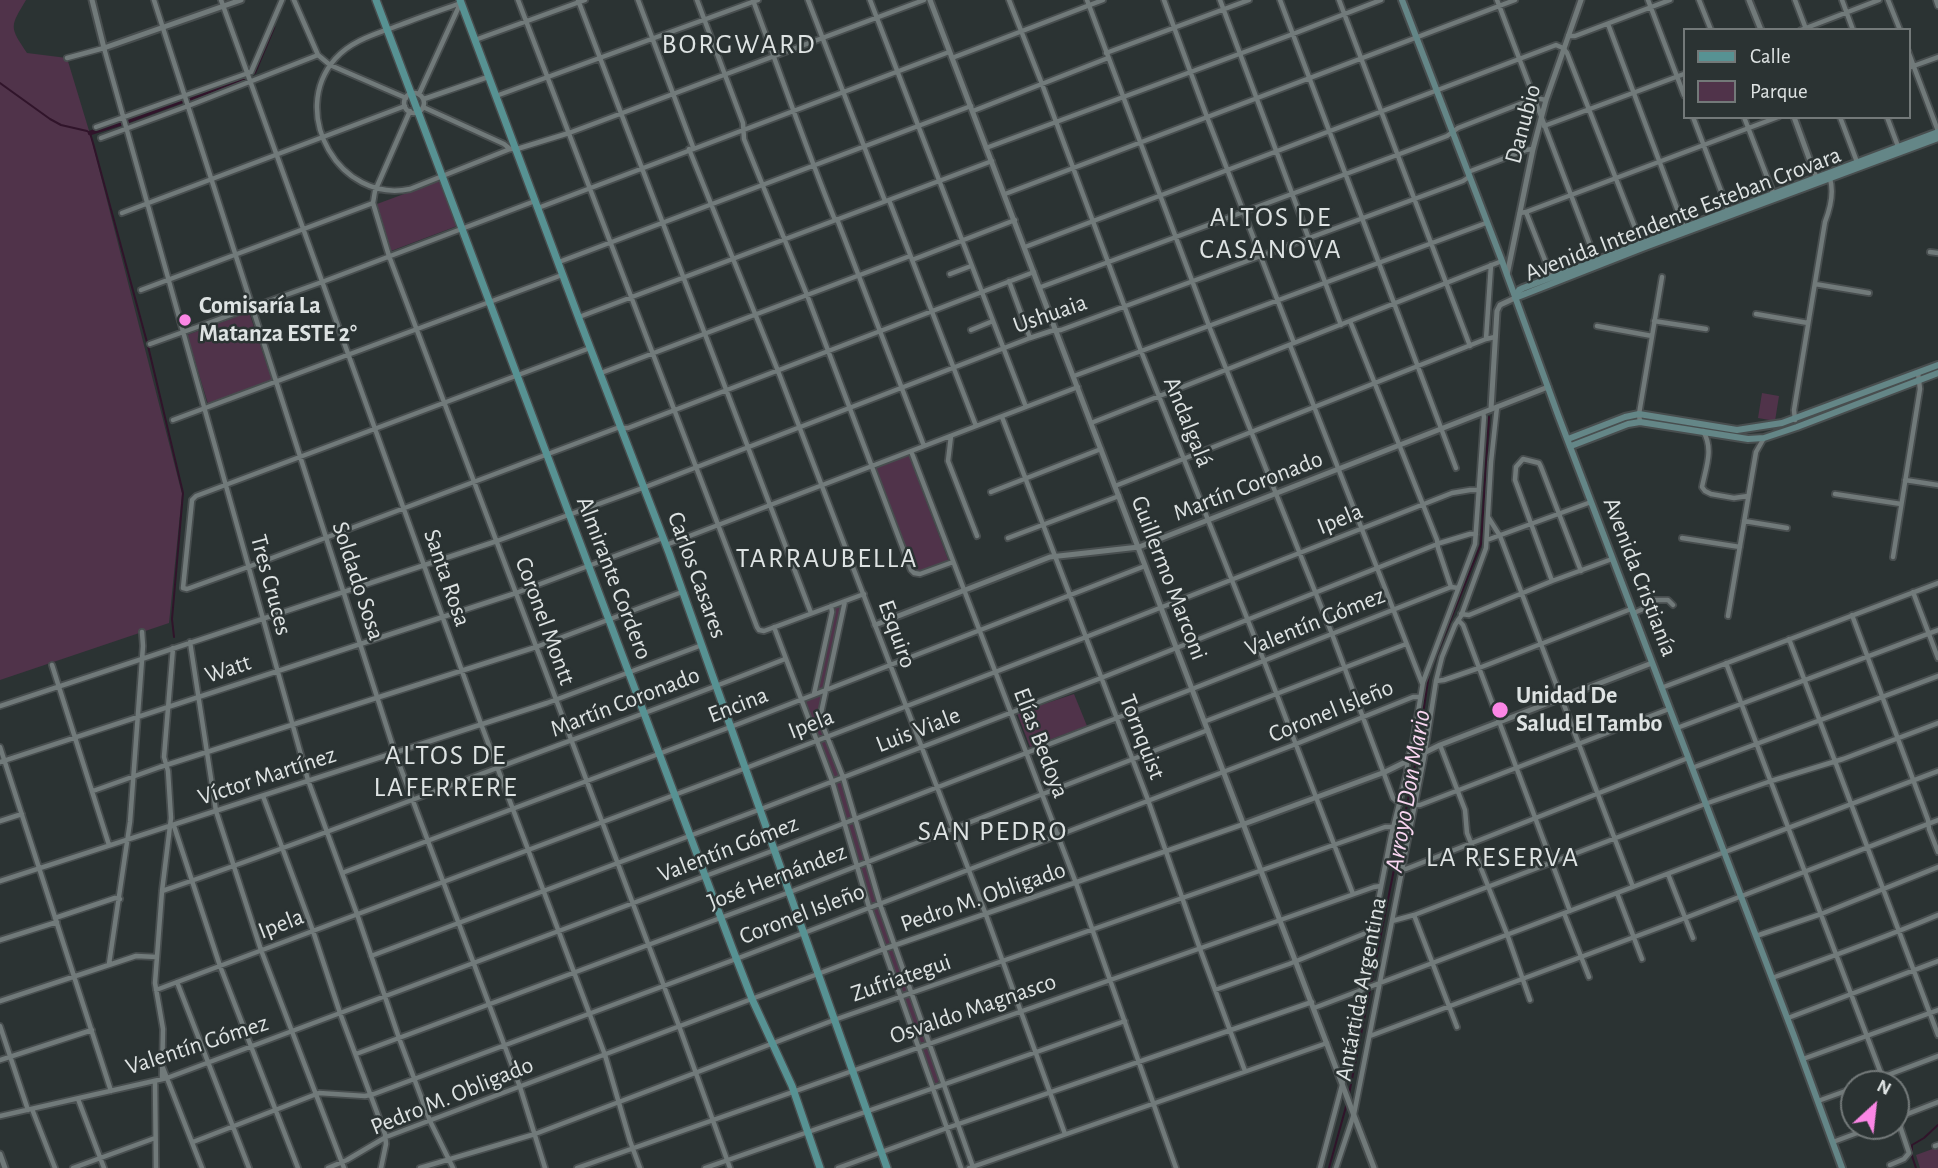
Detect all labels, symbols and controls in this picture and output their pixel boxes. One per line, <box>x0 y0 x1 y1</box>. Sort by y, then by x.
district label: BORGWARD <box>662 28 816 62</box>
legend <box>1682 28 1910 119</box>
text: Calle <box>1750 46 1791 67</box>
street label: Danubio <box>1499 81 1547 167</box>
text: Parque <box>1750 81 1808 102</box>
street label: Avenida Intendente Esteban Crovara <box>1521 140 1845 288</box>
district label: ALTOS DE CASANOVA <box>1200 201 1342 267</box>
street label: Ushuaia <box>1009 288 1091 340</box>
place label: Comisaría La Matanza ESTE 2° <box>199 292 357 348</box>
marker: Comisaría La Matanza ESTE 2° <box>177 312 193 328</box>
street label: Andalgalá <box>1157 373 1219 471</box>
street label: Martín Coronado <box>1169 444 1327 528</box>
street label: Almirante Cordero <box>570 492 658 664</box>
street label: Guillermo Marconi <box>1124 492 1214 664</box>
street label: Avenida Cristianía <box>1596 493 1684 661</box>
street label: Ipela <box>1313 497 1367 541</box>
street label: Carlos Casares <box>661 508 733 642</box>
street label: Soldado Sosa <box>325 518 391 644</box>
street label: Santa Rosa <box>417 526 477 630</box>
street label: Tres Cruces <box>244 532 298 638</box>
district label: TARRAUBELLA <box>737 542 917 576</box>
street label: Coronel Montt <box>509 553 581 689</box>
street label: Valentín Gómez <box>1241 581 1389 663</box>
street label: Esquiro <box>871 596 923 672</box>
street label: Watt <box>201 648 255 690</box>
street label: Martín Coronado <box>546 660 704 744</box>
street label: Coronel Isleño <box>1264 673 1398 749</box>
street label: Encina <box>704 680 772 730</box>
place label: Unidad De Salud El Tambo <box>1516 682 1662 738</box>
street label: Elías Bedoya <box>1007 684 1075 802</box>
street label: Tornquist <box>1113 690 1171 784</box>
marker: Unidad De Salud El Tambo <box>1490 700 1510 720</box>
street label: Luis Viale <box>872 701 964 759</box>
street label: Ipela <box>784 702 838 746</box>
water label: Arroyo Don Mario <box>1378 707 1438 875</box>
district label: ALTOS DE LAFERRERE <box>375 739 517 805</box>
street label: Víctor Martínez <box>194 740 340 812</box>
street label: Valentín Gómez <box>654 809 802 889</box>
district label: SAN PEDRO <box>919 815 1067 849</box>
street label: José Hernández <box>704 837 850 917</box>
district label: LA RESERVA <box>1427 841 1579 875</box>
street label: Pedro M. Obligado <box>897 855 1069 939</box>
street label: Coronel Isleño <box>735 877 869 951</box>
street label: Antártida Argentina <box>1329 895 1393 1083</box>
street label: Ipela <box>254 902 308 946</box>
street label: Zufriategui <box>847 947 955 1009</box>
street label: Osvaldo Magnasco <box>886 967 1060 1051</box>
street label: Valentín Gómez <box>122 1008 272 1082</box>
street label: Pedro M. Obligado <box>366 1050 538 1142</box>
north arrow <box>1840 1070 1910 1140</box>
text: N <box>1874 1076 1894 1099</box>

